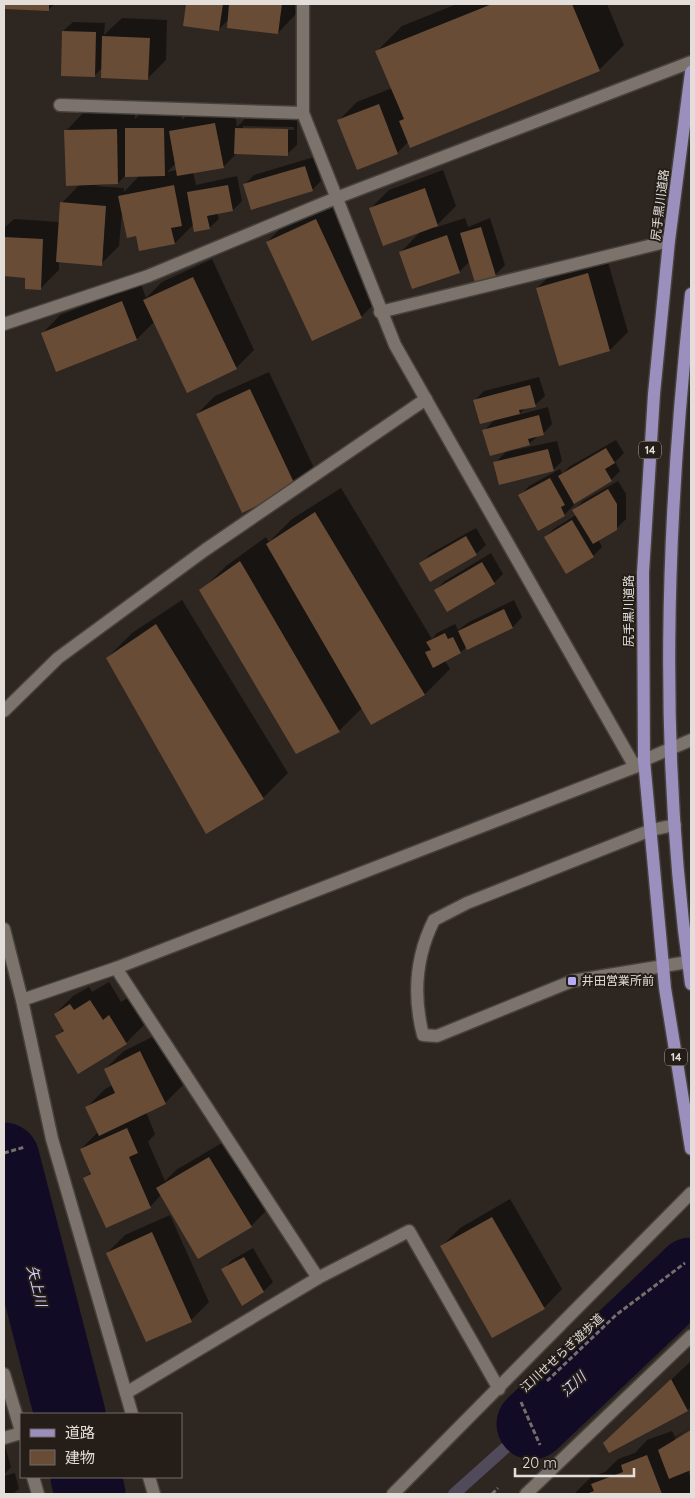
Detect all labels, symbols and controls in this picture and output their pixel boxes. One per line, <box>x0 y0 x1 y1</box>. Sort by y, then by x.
street label: 尻手黒川道路 <box>648 168 671 242</box>
road number: 14 <box>639 442 661 458</box>
street label: 尻手黒川道路 <box>621 575 636 647</box>
place label: 井田営業所前 <box>582 973 654 988</box>
marker: 井田営業所前 <box>566 975 578 987</box>
road number: 14 <box>665 1048 687 1066</box>
water label: 矢上川 <box>23 1263 51 1310</box>
street label: 江川せせらぎ遊歩道 <box>518 1311 606 1395</box>
water label: 江川 <box>557 1368 589 1400</box>
legend <box>20 1413 182 1478</box>
text: 道路 <box>65 1423 95 1442</box>
scale bar <box>515 1446 634 1478</box>
text: 建物 <box>65 1448 95 1467</box>
text: 20 m <box>522 1453 557 1472</box>

